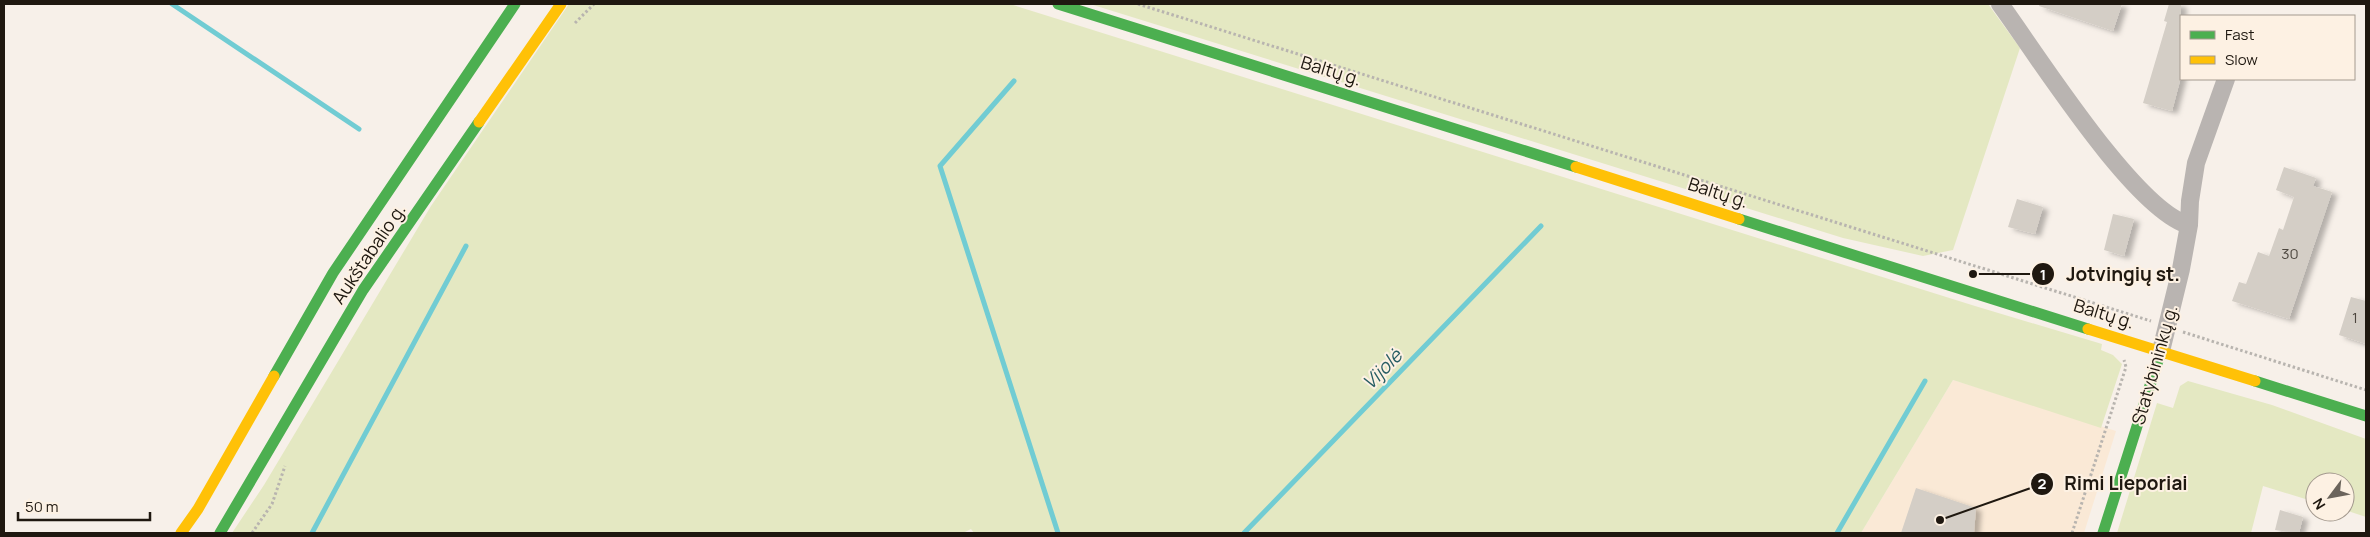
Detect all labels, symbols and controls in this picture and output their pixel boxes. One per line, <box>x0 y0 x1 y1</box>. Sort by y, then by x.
legend <box>2180 15 2355 80</box>
text: Fast <box>2225 24 2254 45</box>
text: Slow <box>2225 49 2258 70</box>
street label: Baltų g. <box>1298 50 1364 91</box>
street label: Baltų g. <box>1685 171 1751 213</box>
street label: Aukštabalio g. <box>326 199 411 308</box>
house number: 30 <box>2281 243 2299 264</box>
callout: Jotvingių st. <box>2030 257 2190 291</box>
text: Jotvingių st. <box>2066 261 2180 287</box>
text: 1 <box>2040 264 2046 285</box>
street label: Baltų g. <box>2071 293 2137 334</box>
street label: Statybininkų g. <box>2125 302 2183 427</box>
house number: 1 <box>2352 307 2358 328</box>
water label: Vijolė <box>1356 342 1409 395</box>
callout: Rimi Lieporiai <box>2030 467 2198 501</box>
text: Rimi Lieporiai <box>2064 470 2188 496</box>
north arrow <box>2305 472 2355 522</box>
text: 2 <box>2038 473 2047 494</box>
scale bar <box>18 490 150 522</box>
text: N <box>2308 495 2329 513</box>
text: 50 m <box>25 496 59 517</box>

